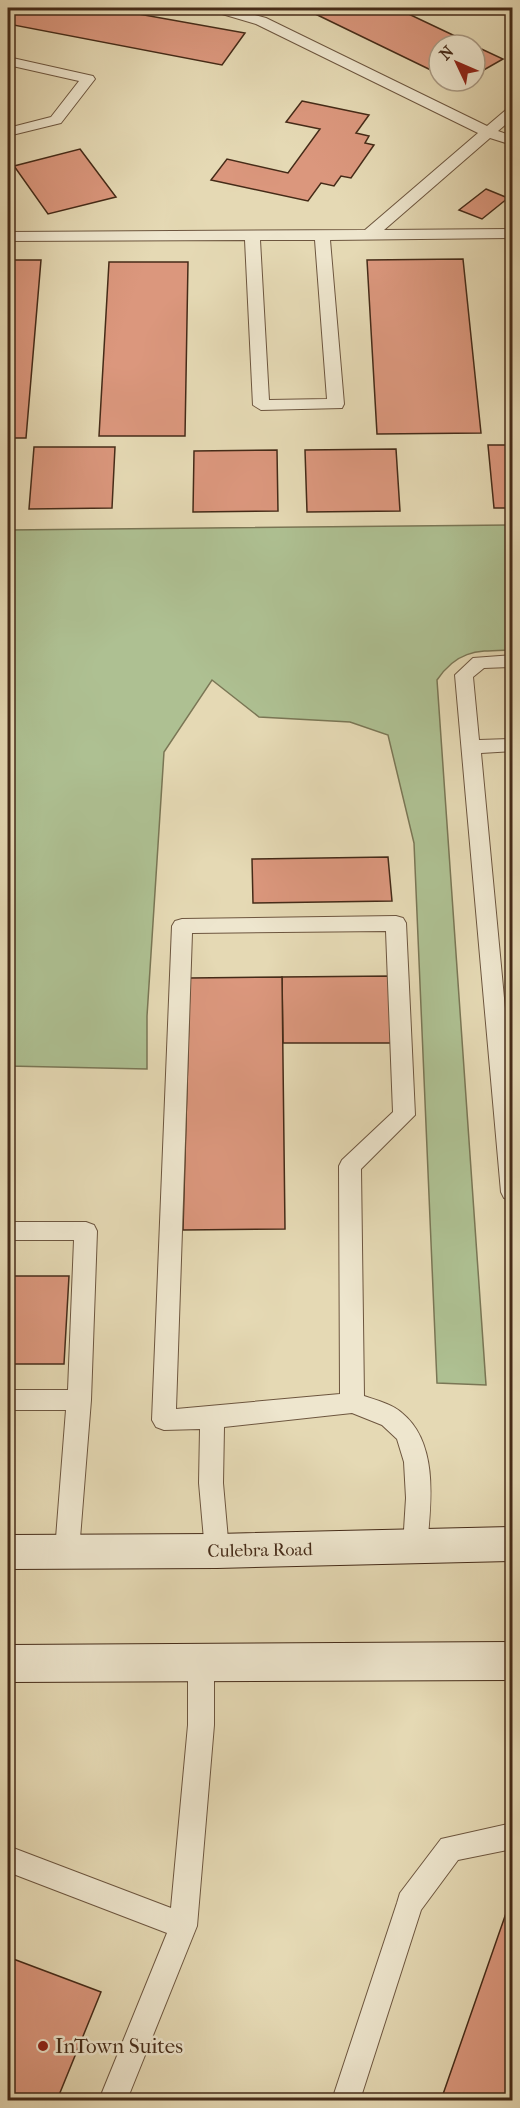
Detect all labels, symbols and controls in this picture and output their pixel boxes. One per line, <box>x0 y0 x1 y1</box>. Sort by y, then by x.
north arrow <box>427 33 487 93</box>
text: N <box>436 41 458 64</box>
street label: Culebra Road <box>207 1539 313 1562</box>
place label: InTown Suites <box>55 2034 183 2058</box>
marker: InTown Suites <box>36 2039 50 2053</box>

